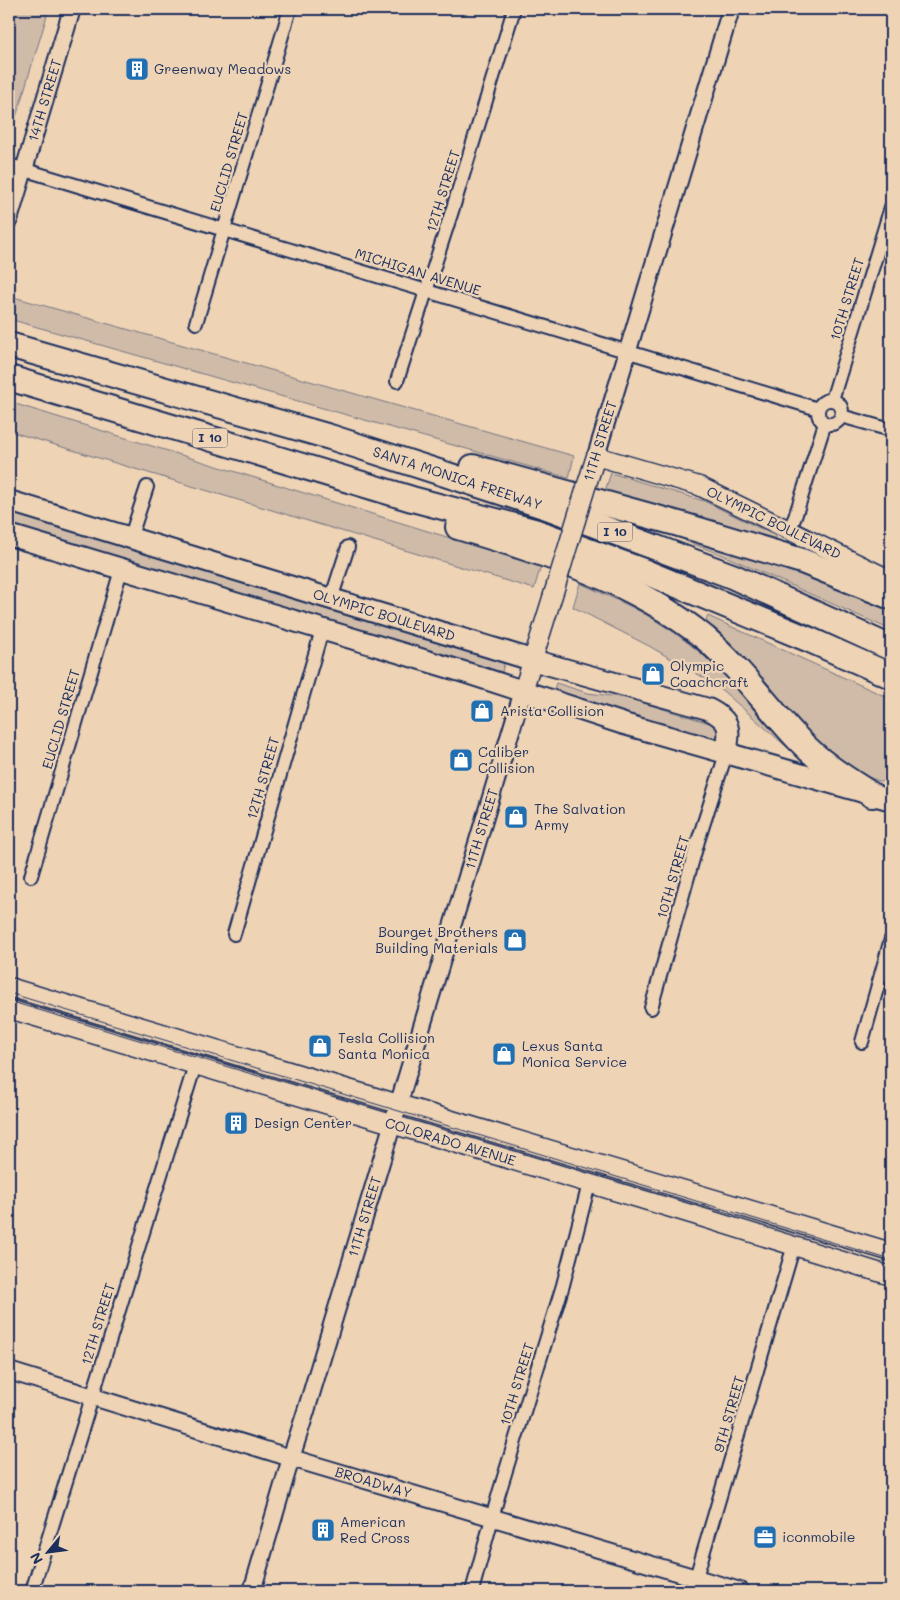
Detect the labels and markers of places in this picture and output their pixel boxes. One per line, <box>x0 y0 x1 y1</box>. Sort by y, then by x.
building icon: Greenway Meadows <box>124 56 150 82</box>
place label: Greenway Meadows <box>154 59 291 78</box>
place label: Olympic Coachcraft <box>670 656 749 691</box>
shop icon: Olympic Coachcraft <box>640 661 666 687</box>
shop icon: Arista Collision <box>469 698 495 724</box>
place label: Arista Collision <box>500 701 604 720</box>
place label: Caliber Collision <box>478 742 535 777</box>
shop icon: Caliber Collision <box>448 747 474 773</box>
place label: The Salvation Army <box>534 799 626 834</box>
shop icon: The Salvation Army <box>503 804 529 830</box>
place label: Bourget Brothers Building Materials <box>375 922 498 957</box>
shop icon: Bourget Brothers Building Materials <box>502 927 528 953</box>
place label: Tesla Collision Santa Monica <box>338 1028 435 1063</box>
shop icon: Tesla Collision Santa Monica <box>307 1033 333 1059</box>
place label: Lexus Santa Monica Service <box>522 1036 627 1071</box>
shop icon: Lexus Santa Monica Service <box>491 1041 517 1067</box>
building icon: Design Center <box>223 1110 249 1136</box>
place label: Design Center <box>254 1113 352 1132</box>
place label: American Red Cross <box>340 1512 410 1547</box>
building icon: American Red Cross <box>310 1517 336 1543</box>
office icon: iconmobile <box>752 1524 778 1550</box>
place label: iconmobile <box>782 1527 855 1546</box>

